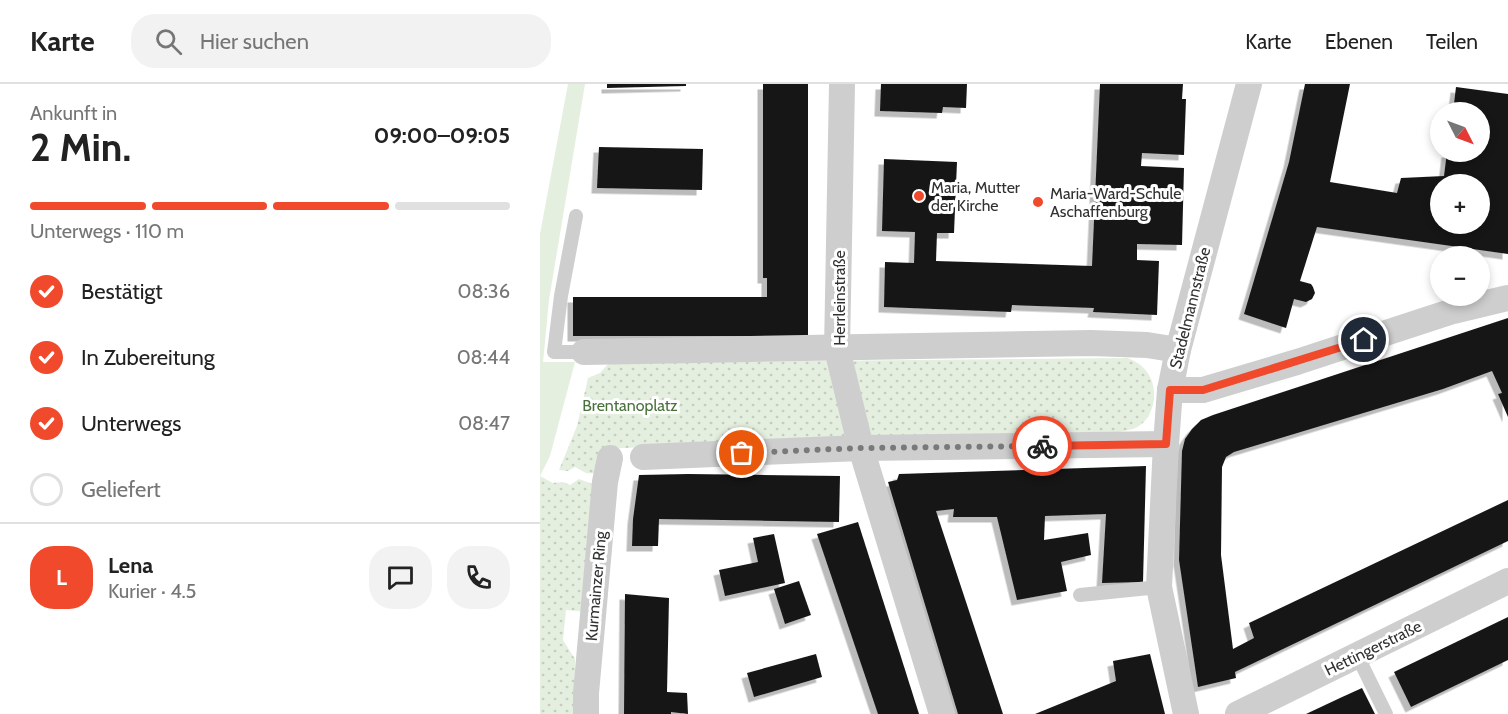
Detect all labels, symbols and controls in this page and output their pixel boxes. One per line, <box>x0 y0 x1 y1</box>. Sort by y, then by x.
search box <box>131 14 551 68</box>
text: Karte <box>30 24 95 58</box>
icon: search <box>152 25 185 58</box>
text: Hier suchen <box>200 28 309 55</box>
text: Karte <box>1245 29 1292 54</box>
text: Ebenen <box>1325 29 1393 54</box>
text: Teilen <box>1426 29 1478 54</box>
text: Ankunft in <box>30 101 117 125</box>
north arrow <box>1430 102 1490 162</box>
map controls <box>1430 102 1490 306</box>
text: 09:00–09:05 <box>374 122 510 149</box>
text: 2 Min. <box>30 123 131 171</box>
button: + <box>1430 174 1490 234</box>
place label: Maria, Mutter der Kirche <box>931 178 1021 215</box>
place label: Maria-Ward-Schule Aschaffenburg <box>1050 184 1181 221</box>
marker: Maria, Mutter der Kirche <box>912 189 926 203</box>
marker: Maria-Ward-Schule Aschaffenburg <box>1031 195 1045 209</box>
text: Unterwegs · 110 m <box>30 219 184 243</box>
street label: Stadelmannstraße <box>1166 245 1214 371</box>
button: − <box>1430 246 1490 306</box>
street label: Herrleinstraße <box>830 250 849 346</box>
icon: check <box>30 275 63 308</box>
text: Bestätigt <box>81 278 163 305</box>
text: 08:36 <box>458 279 510 303</box>
pin <box>1338 314 1389 365</box>
icon: home <box>1347 323 1380 356</box>
icon: check <box>30 341 63 374</box>
text: In Zubereitung <box>81 344 215 371</box>
text: 08:44 <box>457 345 510 369</box>
park label: Brentanoplatz <box>582 396 678 415</box>
icon: check <box>30 407 63 440</box>
text: Unterwegs <box>81 410 181 437</box>
text: 08:47 <box>458 411 510 435</box>
courier <box>1012 416 1072 476</box>
pin <box>716 427 767 478</box>
icon: bike <box>1026 430 1059 463</box>
icon: bag <box>725 436 758 469</box>
text: Geliefert <box>81 476 161 503</box>
street label: Kurmainzer Ring <box>582 529 610 642</box>
button: chat <box>369 546 432 609</box>
button: phone <box>447 546 510 609</box>
text: Lena <box>108 552 153 579</box>
text: L <box>56 564 67 591</box>
text: Kurier · 4.5 <box>108 579 196 603</box>
street label: Hettingerstraße <box>1321 616 1425 680</box>

